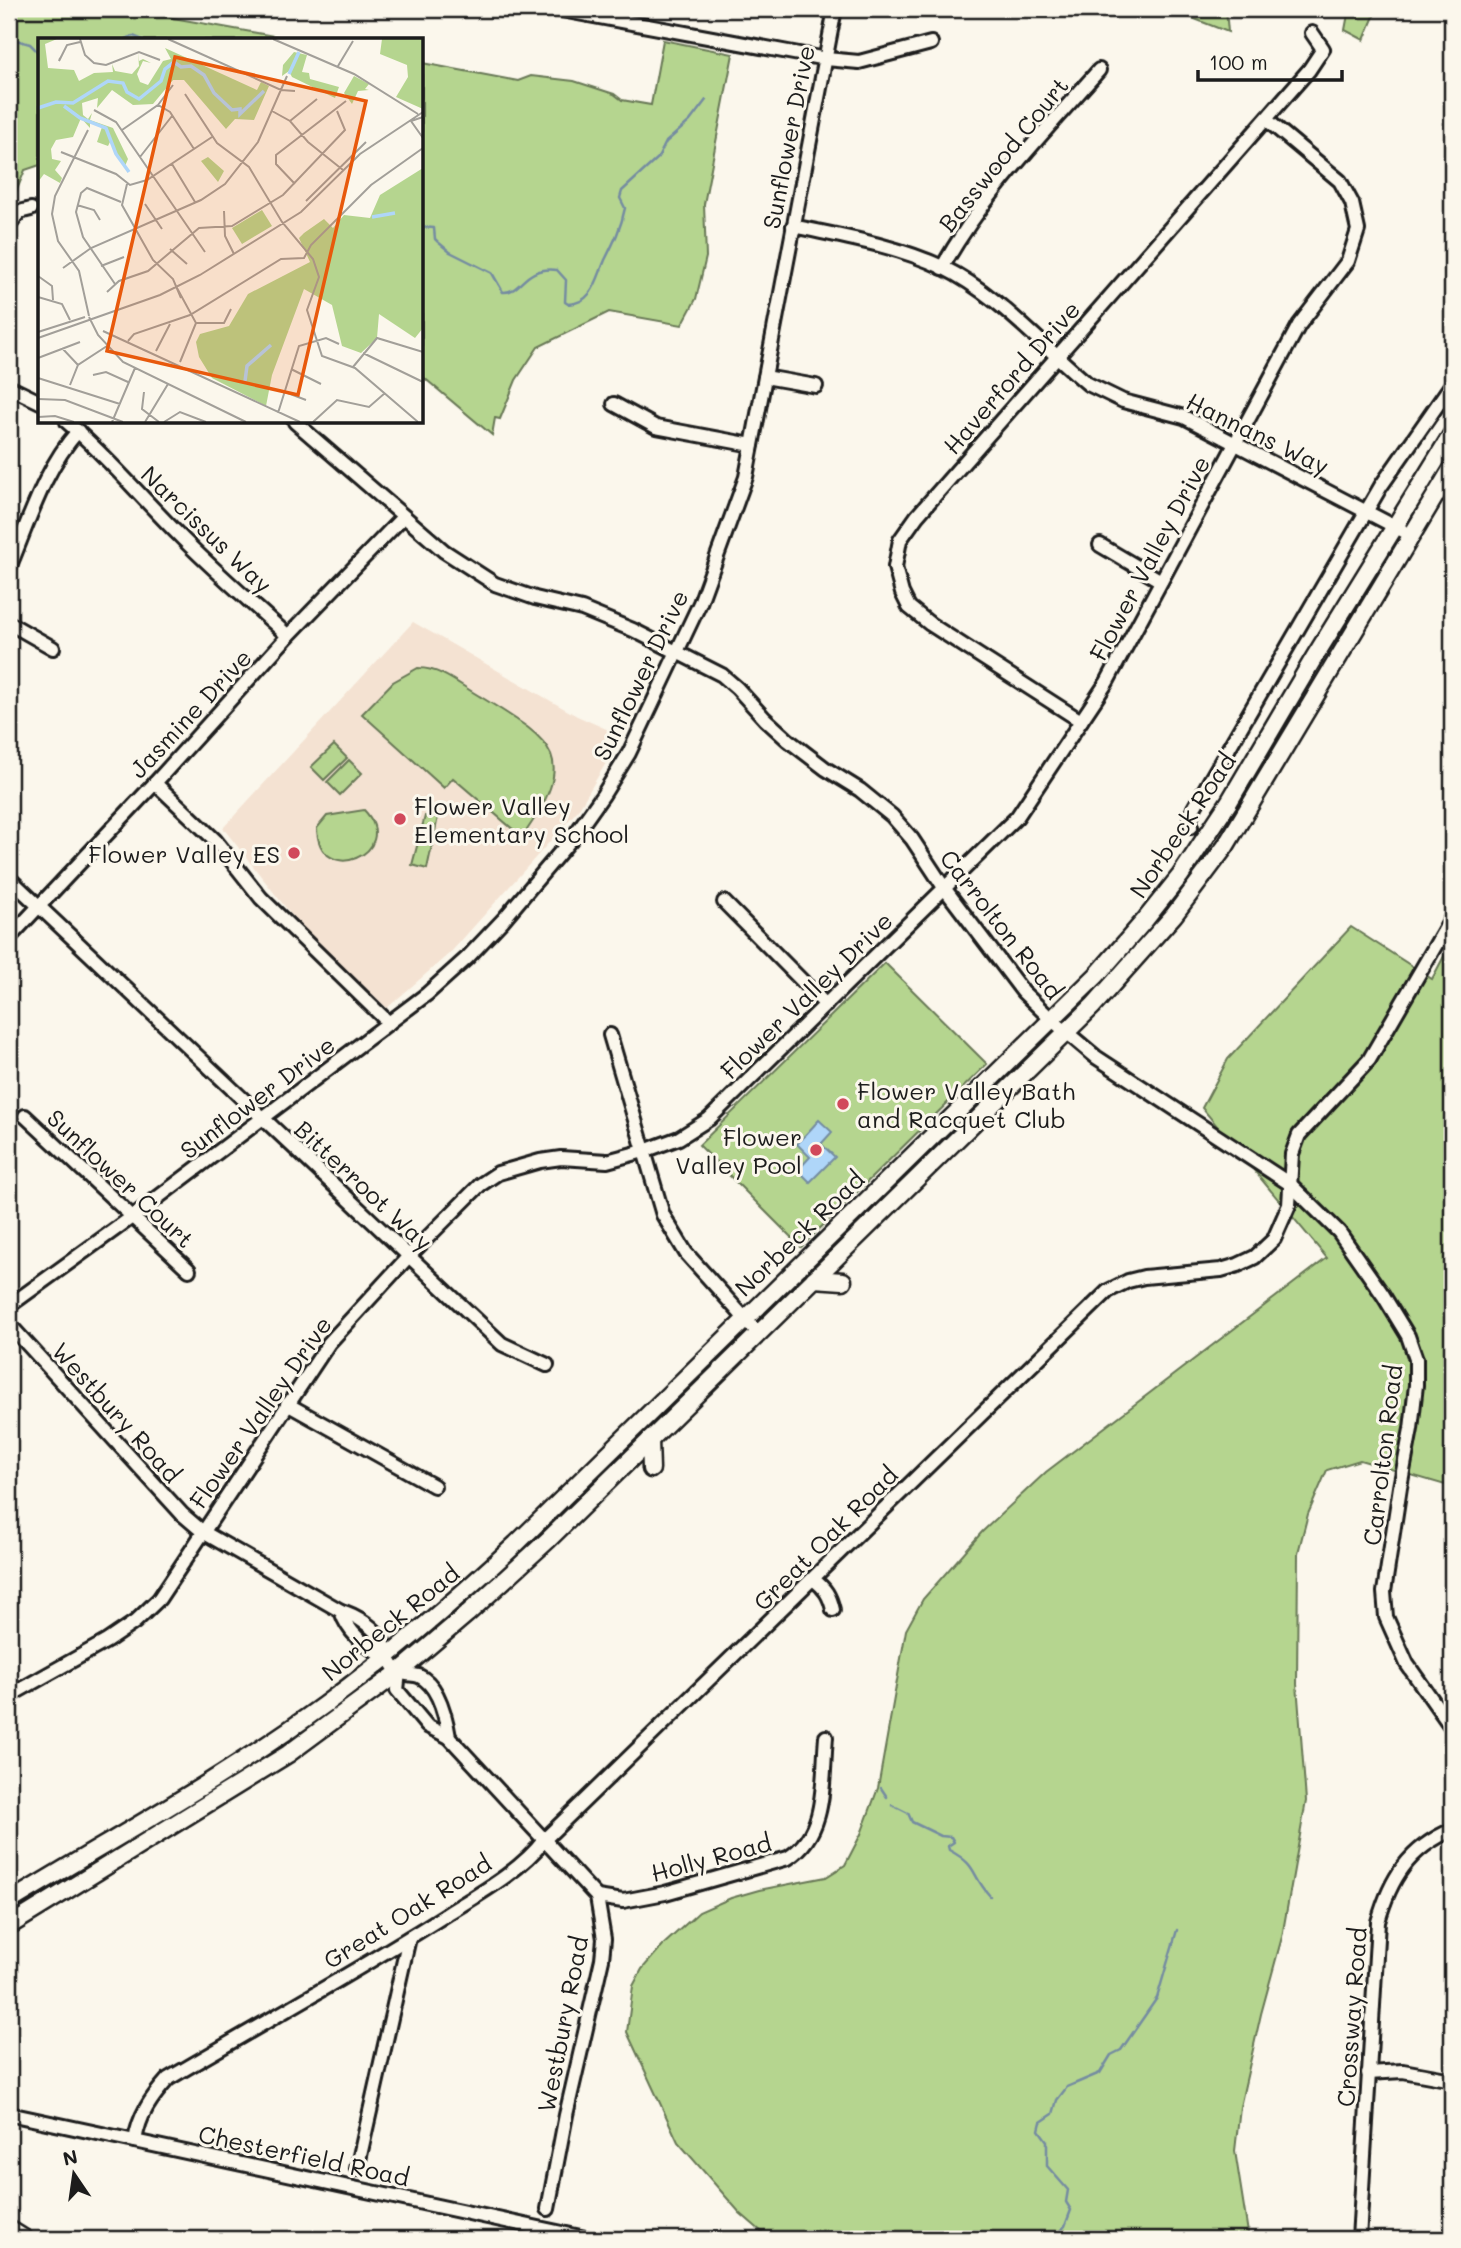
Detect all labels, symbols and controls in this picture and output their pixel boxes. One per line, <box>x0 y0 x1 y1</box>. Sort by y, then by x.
inset map <box>38 38 424 424</box>
scale bar <box>1198 38 1342 82</box>
street label: Sunflower Drive <box>755 43 821 231</box>
text: 100 m <box>1209 48 1268 75</box>
street label: Basswood Court <box>931 70 1075 238</box>
street label: Haverford Drive <box>936 294 1086 460</box>
street label: Hannans Way <box>1182 385 1334 481</box>
street label: Flower Valley Drive <box>1082 450 1216 666</box>
street label: Narcissus Way <box>135 459 279 599</box>
street label: Sunflower Drive <box>585 585 695 765</box>
street label: Jasmine Drive <box>122 642 258 784</box>
street label: Norbeck Road <box>1122 746 1242 904</box>
place label: Flower Valley Elementary School <box>414 790 629 849</box>
marker: Flower Valley Elementary School <box>392 811 408 827</box>
place label: Flower Valley ES <box>88 838 280 869</box>
street label: Carrolton Road <box>934 843 1070 1005</box>
marker: Flower Valley ES <box>286 845 302 861</box>
street label: Flower Valley Drive <box>713 905 899 1085</box>
street label: Sunflower Drive <box>173 1029 341 1165</box>
place label: Flower Valley Bath and Racquet Club <box>857 1075 1075 1134</box>
marker: Flower Valley Bath and Racquet Club <box>835 1096 851 1112</box>
street label: Sunflower Court <box>41 1102 201 1254</box>
street label: Bitterroot Way <box>288 1113 440 1257</box>
place label: Flower Valley Pool <box>675 1121 802 1180</box>
marker: Flower Valley Pool <box>808 1142 824 1158</box>
street label: Norbeck Road <box>728 1163 870 1303</box>
street label: Flower Valley Drive <box>182 1310 338 1514</box>
street label: Westbury Road <box>46 1335 188 1489</box>
street label: Carrolton Road <box>1356 1363 1408 1547</box>
street label: Great Oak Road <box>746 1459 904 1617</box>
street label: Norbeck Road <box>315 1557 465 1687</box>
street label: Holly Road <box>647 1826 775 1888</box>
street label: Great Oak Road <box>317 1847 497 1975</box>
street label: Crossway Road <box>1329 1926 1373 2108</box>
street label: Westbury Road <box>530 1933 594 2115</box>
street label: Chesterfield Road <box>196 2117 412 2193</box>
north arrow <box>38 2140 108 2210</box>
text: N <box>60 2143 80 2171</box>

